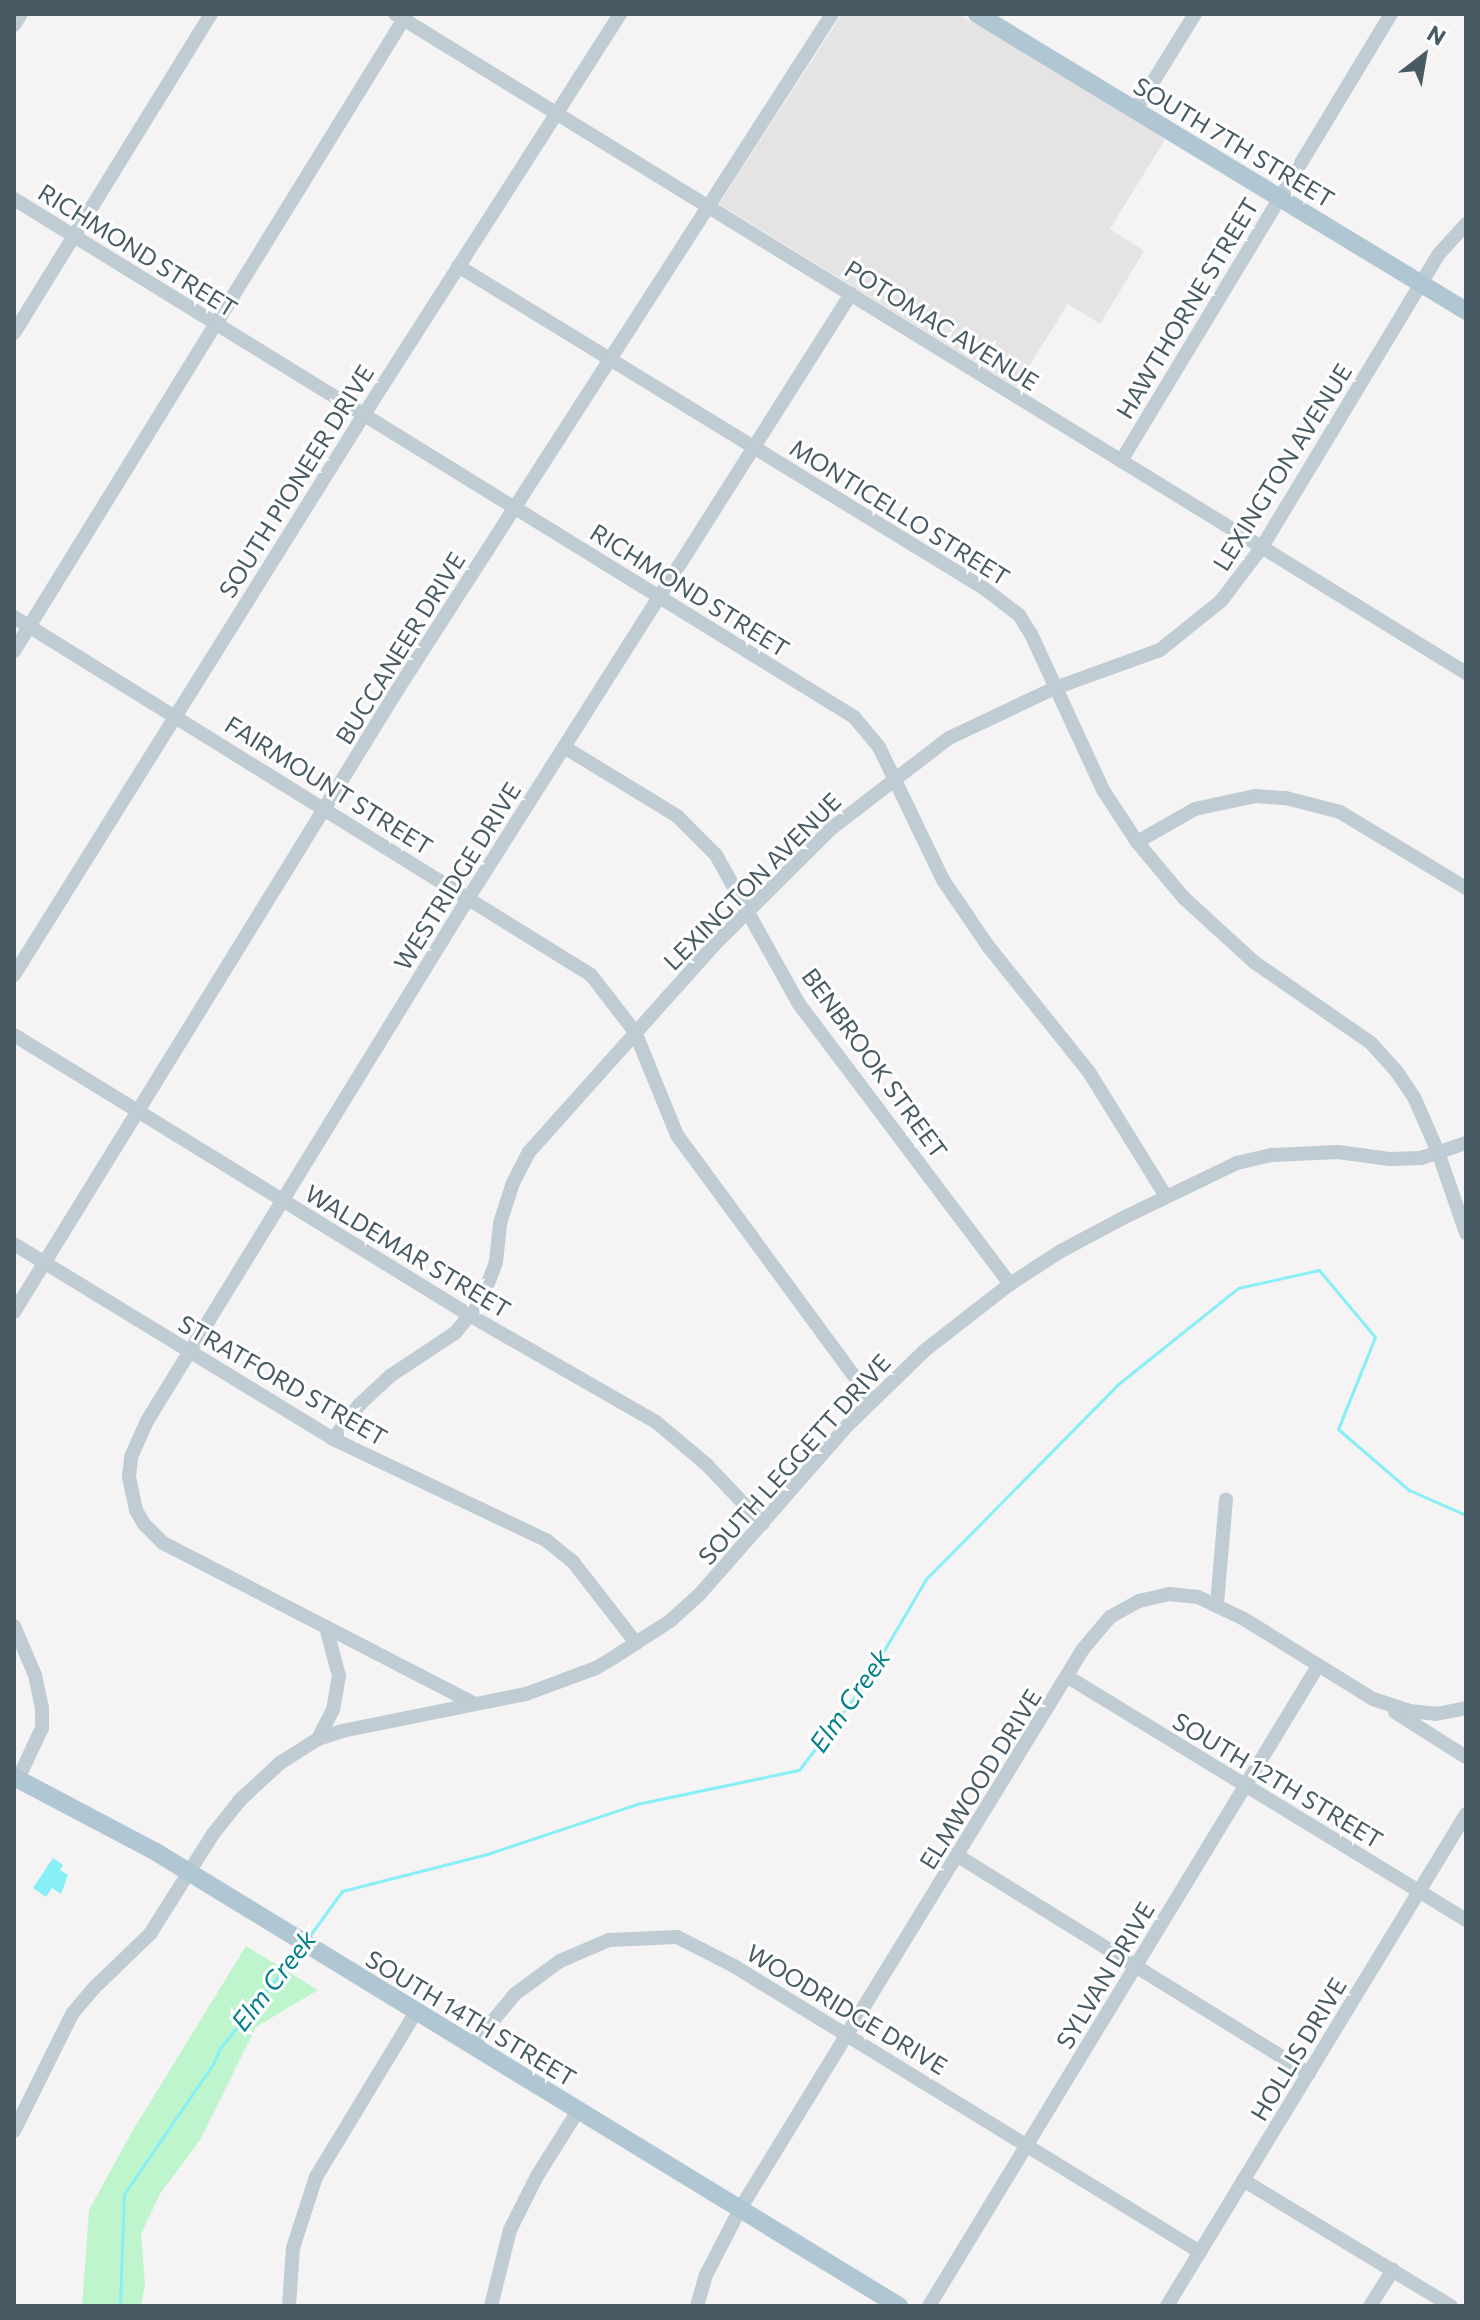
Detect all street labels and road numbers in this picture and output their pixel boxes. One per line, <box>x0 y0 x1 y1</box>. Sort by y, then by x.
street label: SOUTH 7TH STREET <box>1128 71 1340 213</box>
street label: RICHMOND STREET <box>33 177 243 323</box>
street label: HAWTHORNE STREET <box>1110 192 1264 424</box>
street label: POTOMAC AVENUE <box>840 254 1044 396</box>
street label: LEXINGTON AVENUE <box>1207 358 1357 576</box>
street label: SOUTH PIONEER DRIVE <box>213 359 379 603</box>
street label: MONTICELLO STREET <box>785 433 1015 591</box>
street label: RICHMOND STREET <box>585 517 795 663</box>
street label: BUCCANEER DRIVE <box>329 547 471 749</box>
street label: FAIRMOUNT STREET <box>220 709 438 861</box>
street label: WESTRIDGE DRIVE <box>388 777 526 975</box>
street label: LEXINGTON AVENUE <box>657 786 847 976</box>
street label: BENBROOK STREET <box>796 962 954 1164</box>
street label: WALDEMAR STREET <box>300 1178 516 1324</box>
street label: STRATFORD STREET <box>174 1309 392 1451</box>
street label: SOUTH LEGGETT DRIVE <box>692 1348 896 1570</box>
street label: ELMWOOD DRIVE <box>913 1684 1047 1874</box>
street label: SOUTH 12TH STREET <box>1168 1706 1388 1854</box>
street label: SYLVAN DRIVE <box>1050 1896 1160 2054</box>
street label: WOODRIDGE DRIVE <box>741 1938 953 2080</box>
street label: SOUTH 14TH STREET <box>361 1944 581 2092</box>
street label: HOLLIS DRIVE <box>1244 1972 1352 2126</box>

